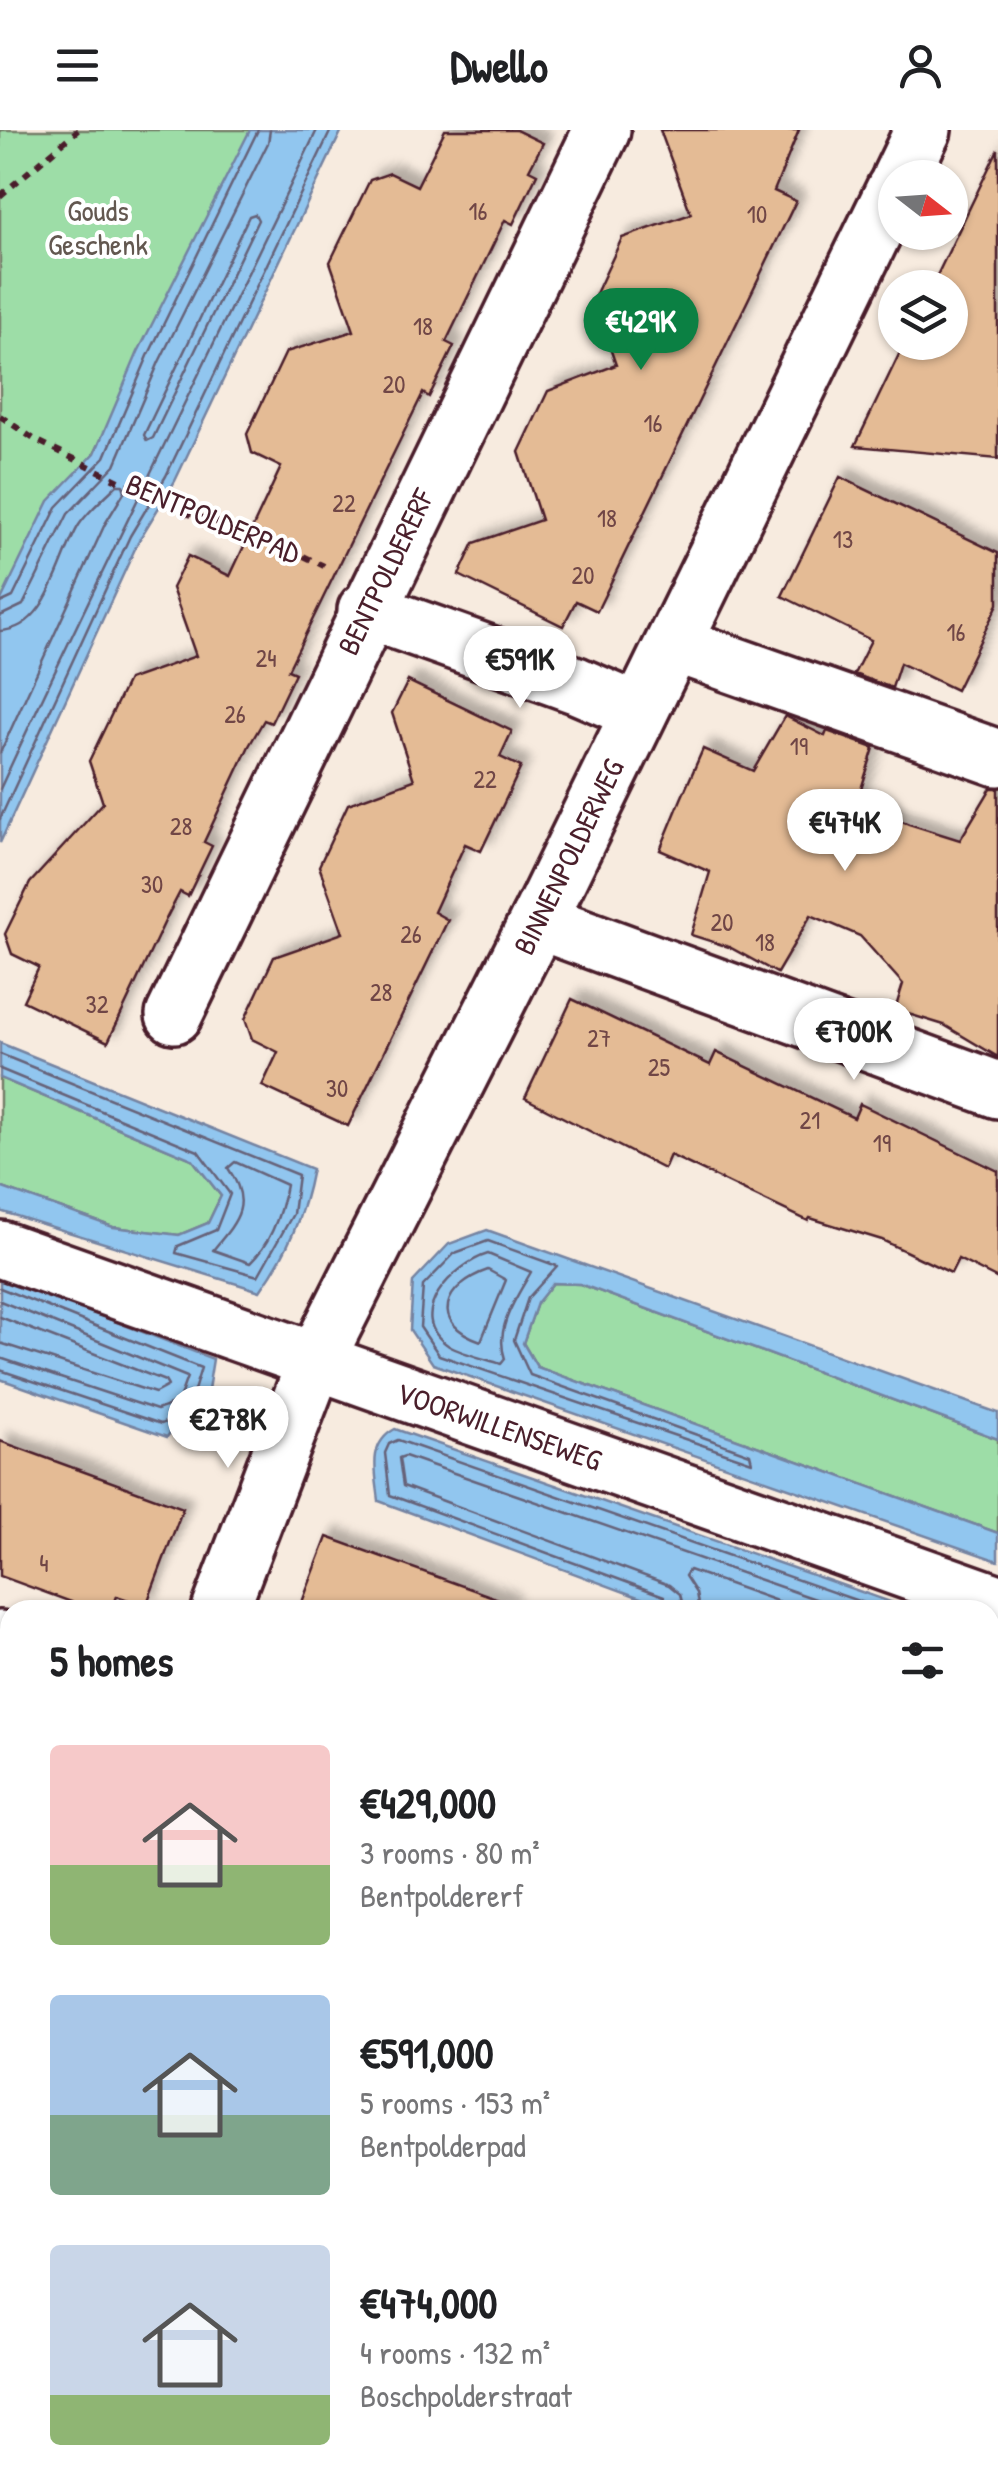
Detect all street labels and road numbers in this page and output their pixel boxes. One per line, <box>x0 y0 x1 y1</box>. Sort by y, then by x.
street label: BENTPOLDERPAD <box>120 463 307 573</box>
street label: BENTPOLDERERF <box>328 481 443 661</box>
street label: BINNENPOLDERWEG <box>503 752 633 961</box>
street label: VOORWILLENSEWEG <box>392 1372 608 1480</box>

